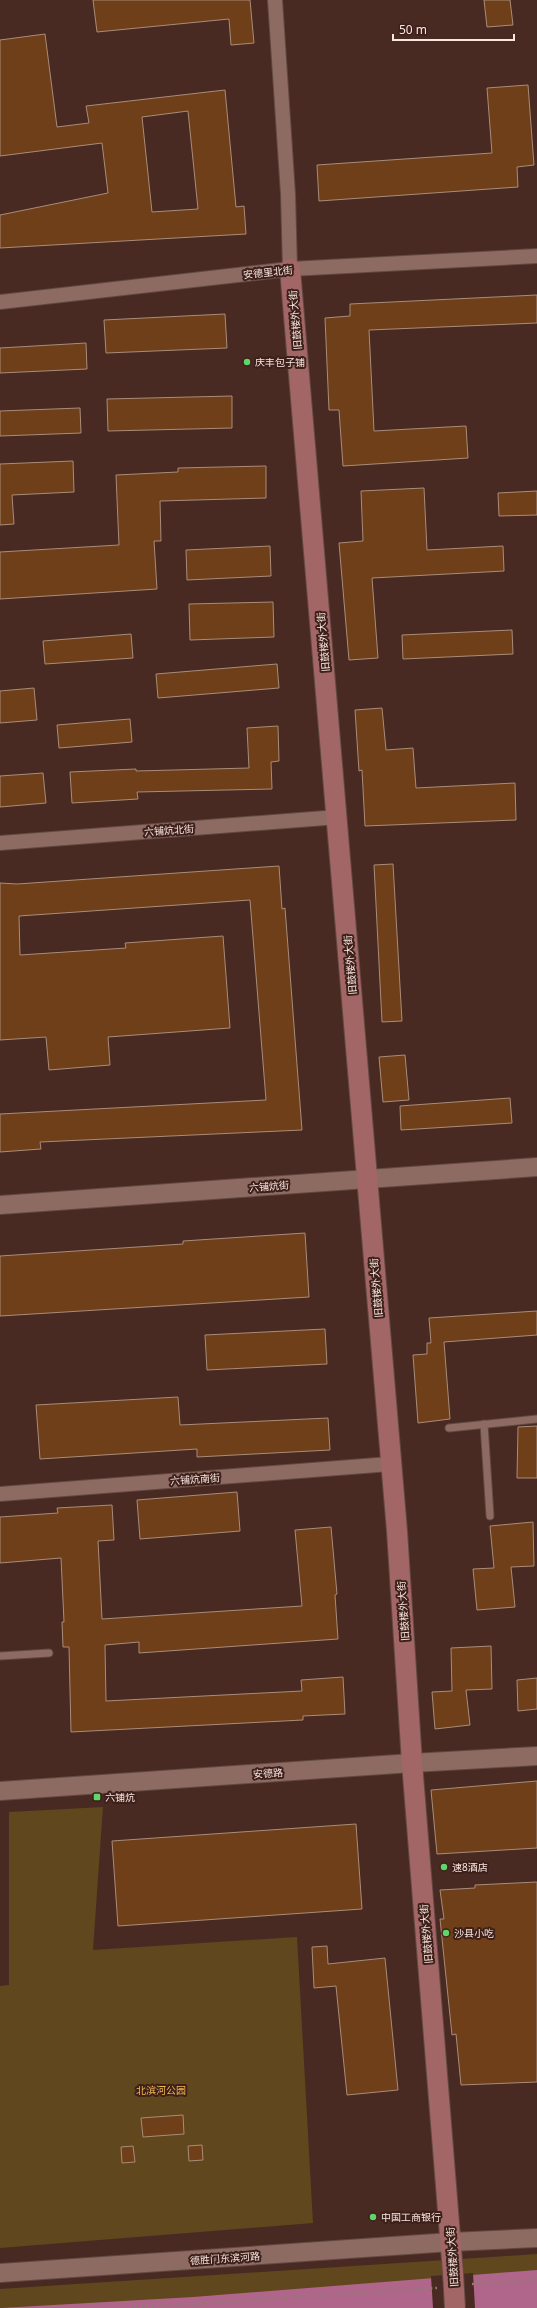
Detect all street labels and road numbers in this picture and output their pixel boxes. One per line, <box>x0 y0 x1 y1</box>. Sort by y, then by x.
street label: 安德里北街 <box>242 262 294 282</box>
street label: 旧鼓楼外大街 <box>285 290 305 350</box>
street label: 旧鼓楼外大街 <box>313 612 333 672</box>
street label: 六铺炕北街 <box>144 821 194 839</box>
street label: 旧鼓楼外大街 <box>340 935 360 995</box>
street label: 六铺炕街 <box>249 1178 289 1194</box>
street label: 旧鼓楼外大街 <box>366 1258 386 1318</box>
street label: 六铺炕南街 <box>170 1470 220 1488</box>
street label: 旧鼓楼外大街 <box>394 1581 412 1641</box>
street label: 安德路 <box>253 1765 283 1781</box>
street label: 旧鼓楼外大街 <box>416 1904 436 1964</box>
street label: 旧鼓楼外大街 <box>443 2227 461 2287</box>
street label: 德胜门东滨河路 <box>190 2249 260 2267</box>

